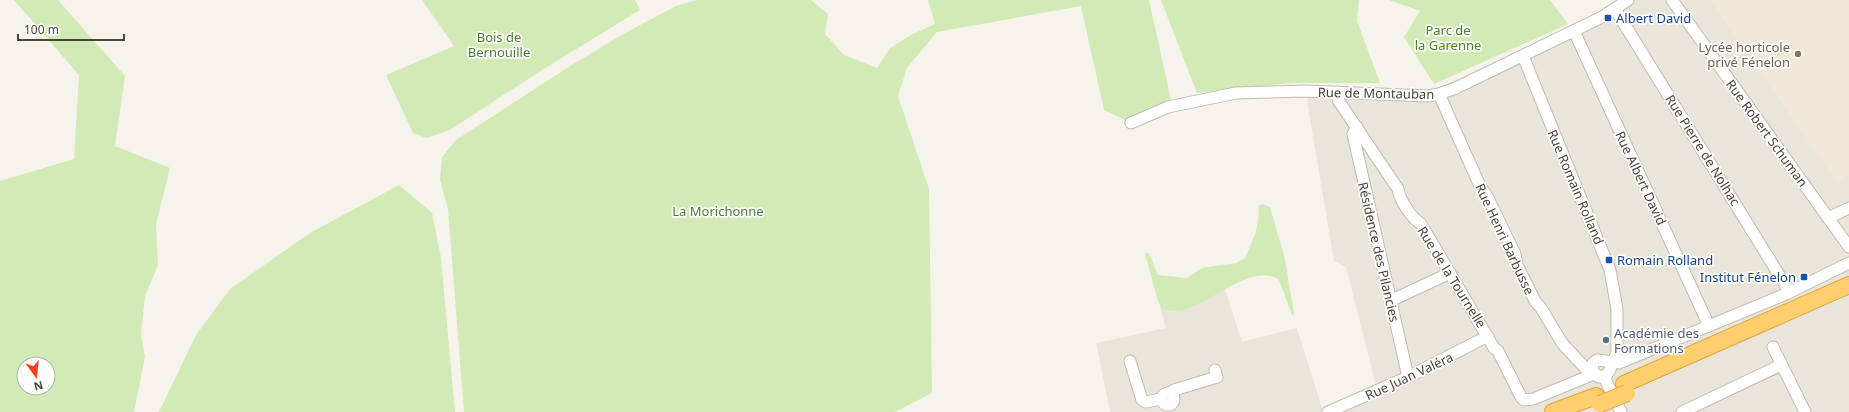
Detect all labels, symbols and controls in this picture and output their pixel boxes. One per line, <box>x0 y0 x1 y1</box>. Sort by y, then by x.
place label: Albert David <box>1616 9 1691 27</box>
marker: Albert David <box>1603 13 1613 23</box>
scale bar <box>18 16 124 42</box>
text: 100 m <box>24 21 59 38</box>
park label: Parc de la Garenne <box>1415 21 1481 54</box>
park label: Bois de Bernouille <box>468 28 530 61</box>
place label: Lycée horticole privé Fénelon <box>1698 38 1790 71</box>
marker: Lycée horticole privé Fénelon <box>1793 49 1803 59</box>
street label: Rue Robert Schuman <box>1722 76 1812 190</box>
street label: Rue de Montauban <box>1318 83 1434 103</box>
street label: Rue Pierre de Nolhac <box>1661 91 1745 209</box>
street label: Rue Romain Rolland <box>1544 127 1608 247</box>
street label: Rue Albert David <box>1611 128 1671 228</box>
street label: Résidence des Pilancies <box>1354 180 1404 324</box>
street label: Rue Henri Barbusse <box>1471 180 1539 298</box>
park label: La Morichonne <box>672 202 764 220</box>
street label: Rue de la Tournelle <box>1413 223 1491 331</box>
place label: Romain Rolland <box>1617 251 1713 269</box>
marker: Romain Rolland <box>1604 255 1614 265</box>
place label: Institut Fénelon <box>1700 268 1796 286</box>
marker: Institut Fénelon <box>1799 272 1809 282</box>
place label: Académie des Formations <box>1614 324 1699 357</box>
marker: Académie des Formations <box>1601 335 1611 345</box>
street label: Rue Juan Valéra <box>1362 348 1456 404</box>
north arrow <box>16 356 56 396</box>
text: N <box>32 378 45 395</box>

